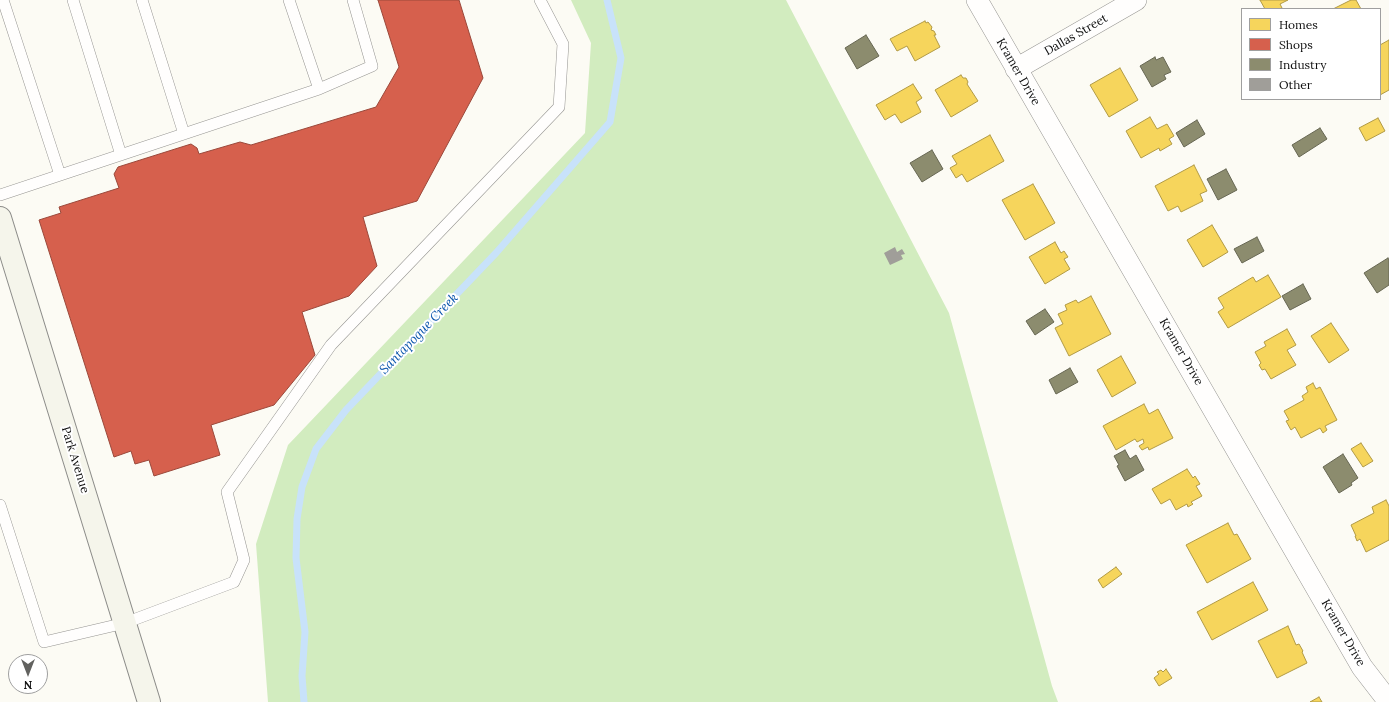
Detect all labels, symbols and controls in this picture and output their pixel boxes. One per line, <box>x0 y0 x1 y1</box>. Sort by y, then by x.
legend <box>1241 8 1381 100</box>
street label: Dallas Street <box>1042 11 1110 59</box>
text: Homes <box>1279 17 1318 32</box>
street label: Kramer Drive <box>993 36 1043 108</box>
text: Shops <box>1279 37 1313 52</box>
text: Industry <box>1279 57 1326 72</box>
text: Other <box>1279 77 1312 92</box>
water label: Santapogue Creek <box>376 290 462 378</box>
street label: Kramer Drive <box>1156 316 1206 388</box>
street label: Park Avenue <box>58 425 92 495</box>
street label: Kramer Drive <box>1318 597 1368 669</box>
north arrow <box>8 654 48 694</box>
text: N <box>24 678 32 692</box>

